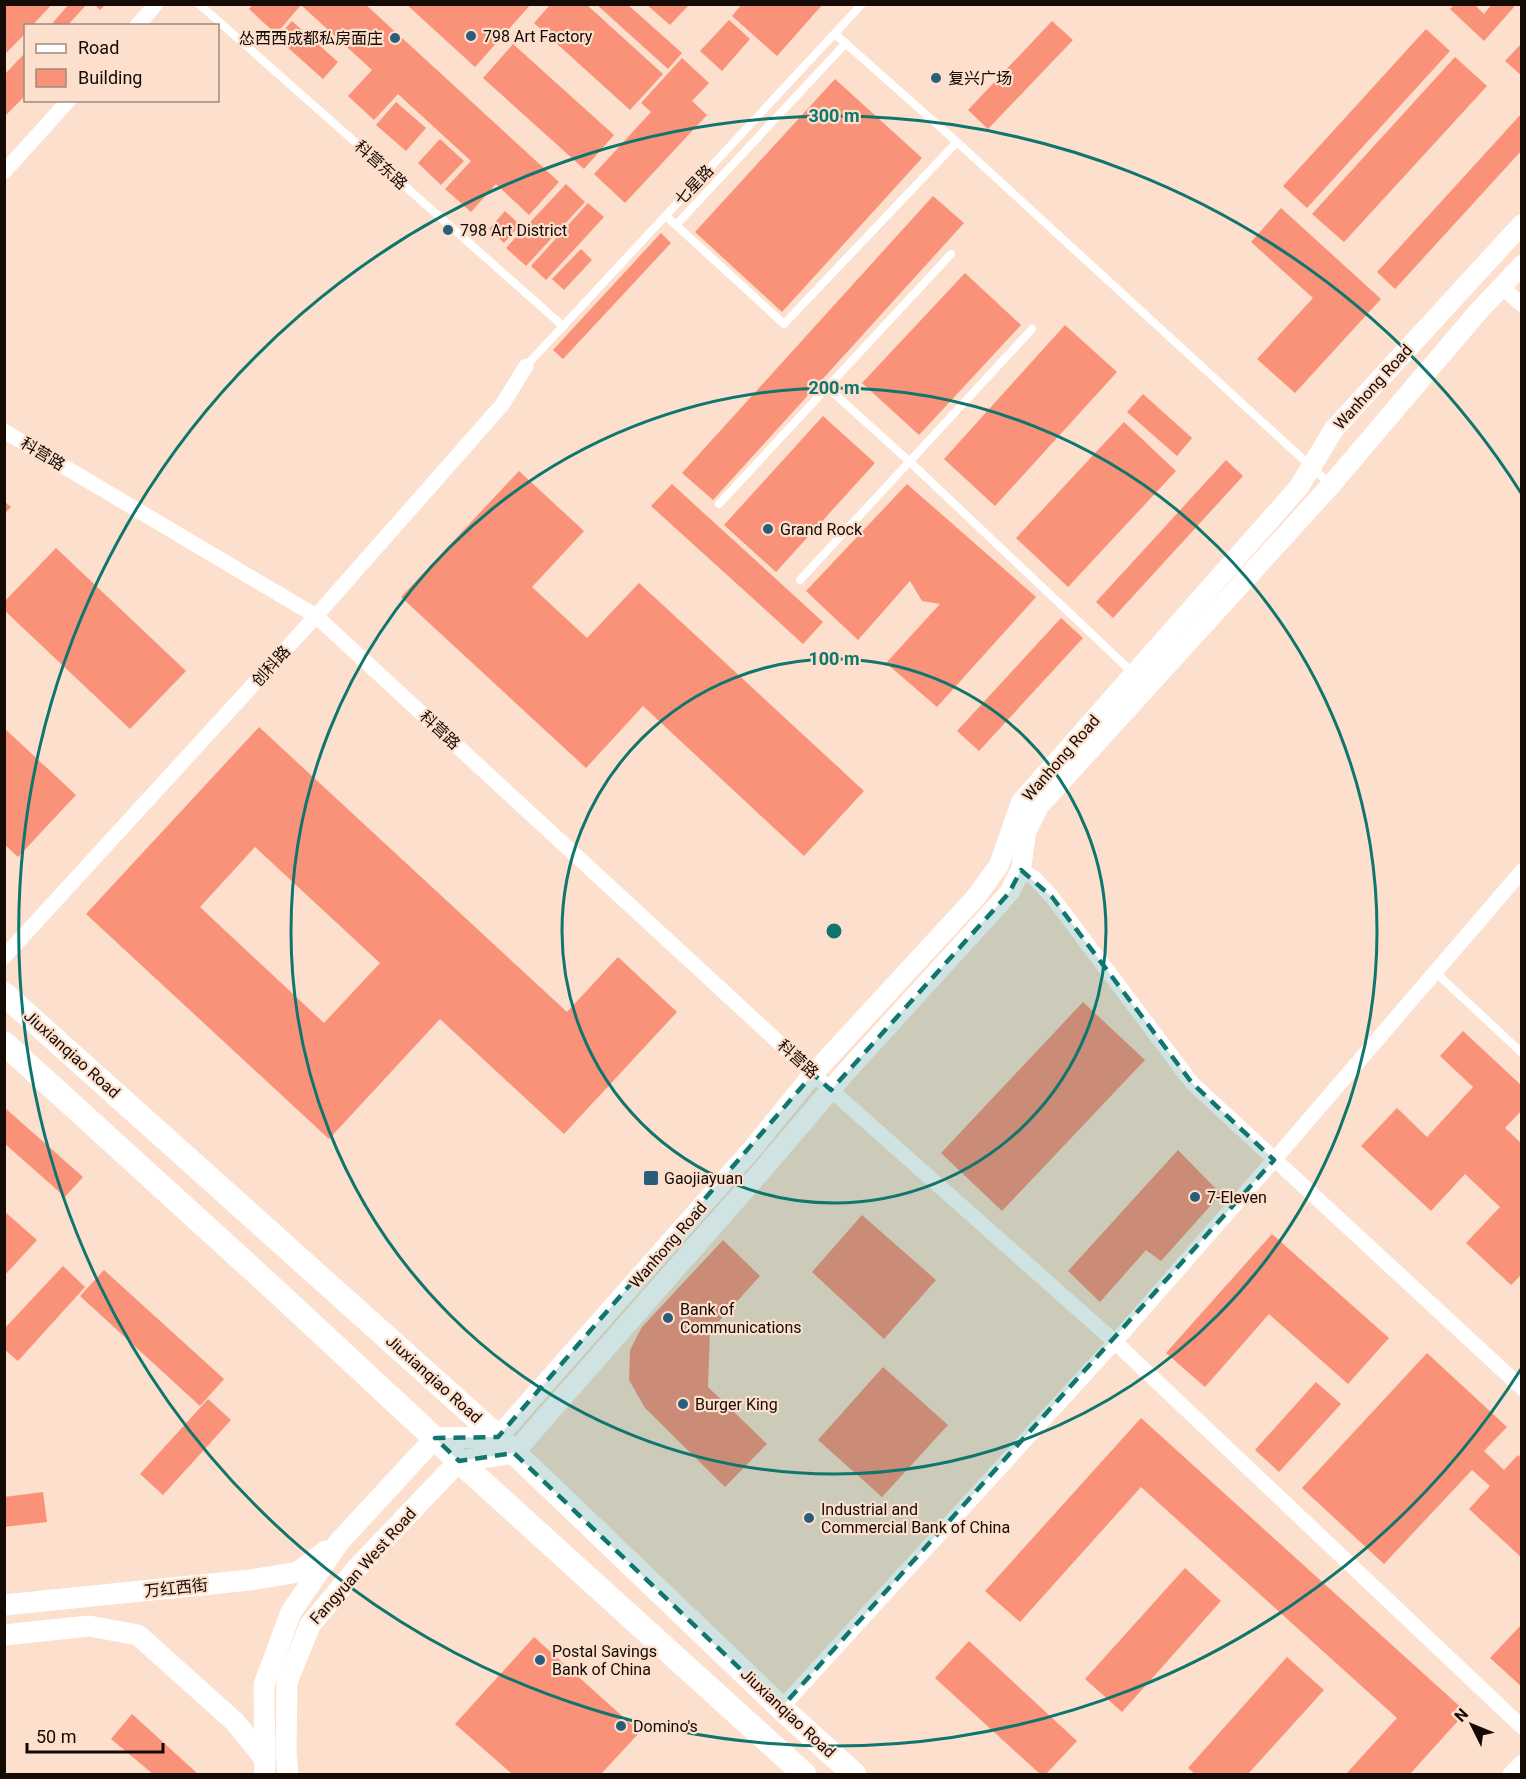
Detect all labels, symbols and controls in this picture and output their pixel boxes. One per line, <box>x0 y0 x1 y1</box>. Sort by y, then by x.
legend <box>24 24 219 102</box>
place label: 798 Art Factory <box>483 27 593 46</box>
place label: 怂西西成都私房面庄 <box>239 29 383 48</box>
marker: 798 Art Factory <box>464 29 478 43</box>
marker: 怂西西成都私房面庄 <box>388 31 402 45</box>
text: Road <box>78 37 119 58</box>
text: Building <box>78 67 142 88</box>
place label: 复兴广场 <box>948 69 1012 88</box>
marker: 复兴广场 <box>929 71 943 85</box>
text: 300 m <box>808 105 860 126</box>
street label: 科营东路 <box>351 137 411 193</box>
street label: 七星路 <box>671 161 717 209</box>
place label: 798 Art District <box>460 221 567 240</box>
marker: 798 Art District <box>441 223 455 237</box>
street label: Wanhong Road <box>1330 341 1416 433</box>
text: 200 m <box>808 377 860 398</box>
street label: 科营路 <box>18 433 68 475</box>
place label: Grand Rock <box>780 520 863 539</box>
marker: Grand Rock <box>761 522 775 536</box>
street label: 创科路 <box>248 642 294 690</box>
text: 100 m <box>808 648 860 669</box>
street label: 科营路 <box>416 707 464 753</box>
street label: Wanhong Road <box>1018 711 1104 805</box>
centre of rings <box>824 921 844 941</box>
street label: Jiuxianqiao Road <box>20 1006 124 1102</box>
street label: 科营路 <box>774 1036 822 1082</box>
marker: Gaojiayuan <box>642 1169 660 1187</box>
place label: Gaojiayuan <box>664 1169 743 1188</box>
place label: 7-Eleven <box>1207 1188 1267 1207</box>
marker: 7-Eleven <box>1188 1190 1202 1204</box>
street label: Wanhong Road <box>625 1198 711 1292</box>
place label: Bank of Communications <box>680 1300 802 1337</box>
marker: Bank of Communications <box>661 1311 675 1325</box>
street label: Jiuxianqiao Road <box>382 1331 486 1427</box>
place label: Burger King <box>695 1395 778 1414</box>
marker: Burger King <box>676 1397 690 1411</box>
place label: Industrial and Commercial Bank of China <box>821 1500 1010 1537</box>
street label: Fangyuan West Road <box>306 1504 420 1628</box>
marker: Industrial and Commercial Bank of China <box>802 1511 816 1525</box>
street label: 万红西街 <box>143 1575 209 1601</box>
place label: Postal Savings Bank of China <box>552 1642 657 1679</box>
marker: Postal Savings Bank of China <box>533 1653 547 1667</box>
street label: Jiuxianqiao Road <box>737 1664 839 1762</box>
north arrow <box>1442 1695 1502 1755</box>
text: N <box>1451 1705 1472 1726</box>
scale bar <box>27 1716 164 1754</box>
place label: Domino's <box>633 1717 698 1736</box>
marker: Domino's <box>614 1719 628 1733</box>
text: 50 m <box>36 1726 76 1747</box>

